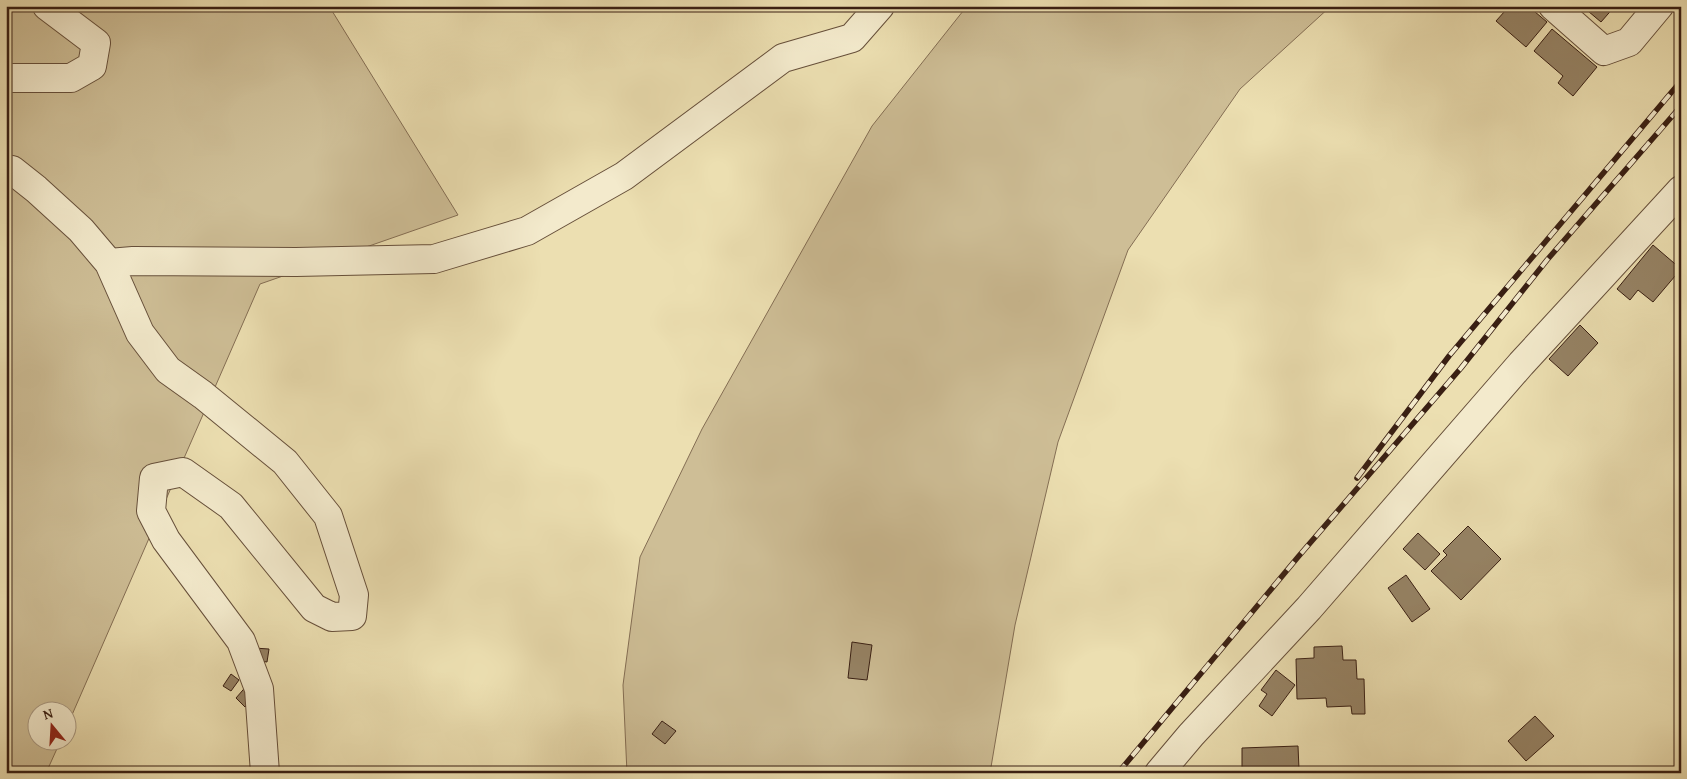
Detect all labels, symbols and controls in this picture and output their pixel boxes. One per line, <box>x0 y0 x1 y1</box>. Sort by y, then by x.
north arrow <box>28 702 78 752</box>
text: N <box>40 702 56 725</box>

